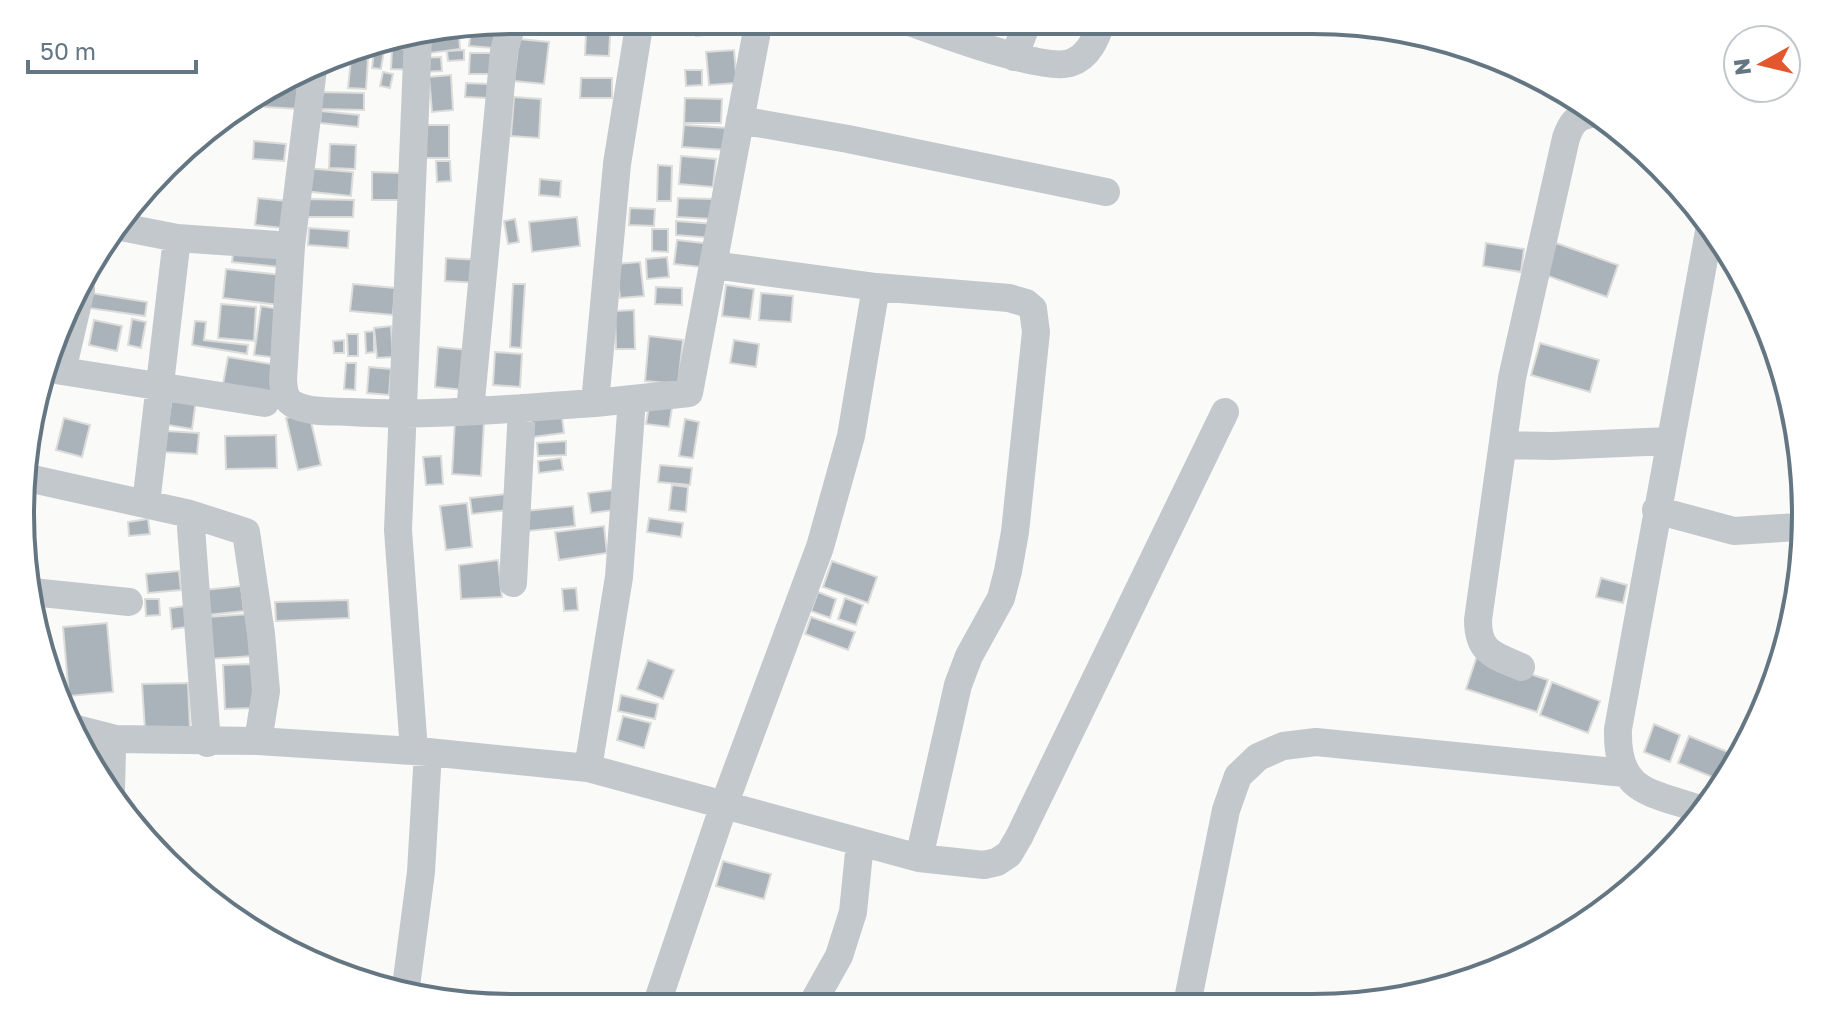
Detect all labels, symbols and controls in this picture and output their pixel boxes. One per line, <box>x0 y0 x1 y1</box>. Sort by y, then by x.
scale bar <box>28 24 196 74</box>
north arrow <box>1722 24 1802 104</box>
text: 50 m <box>40 36 96 65</box>
text: N <box>1727 57 1756 77</box>

